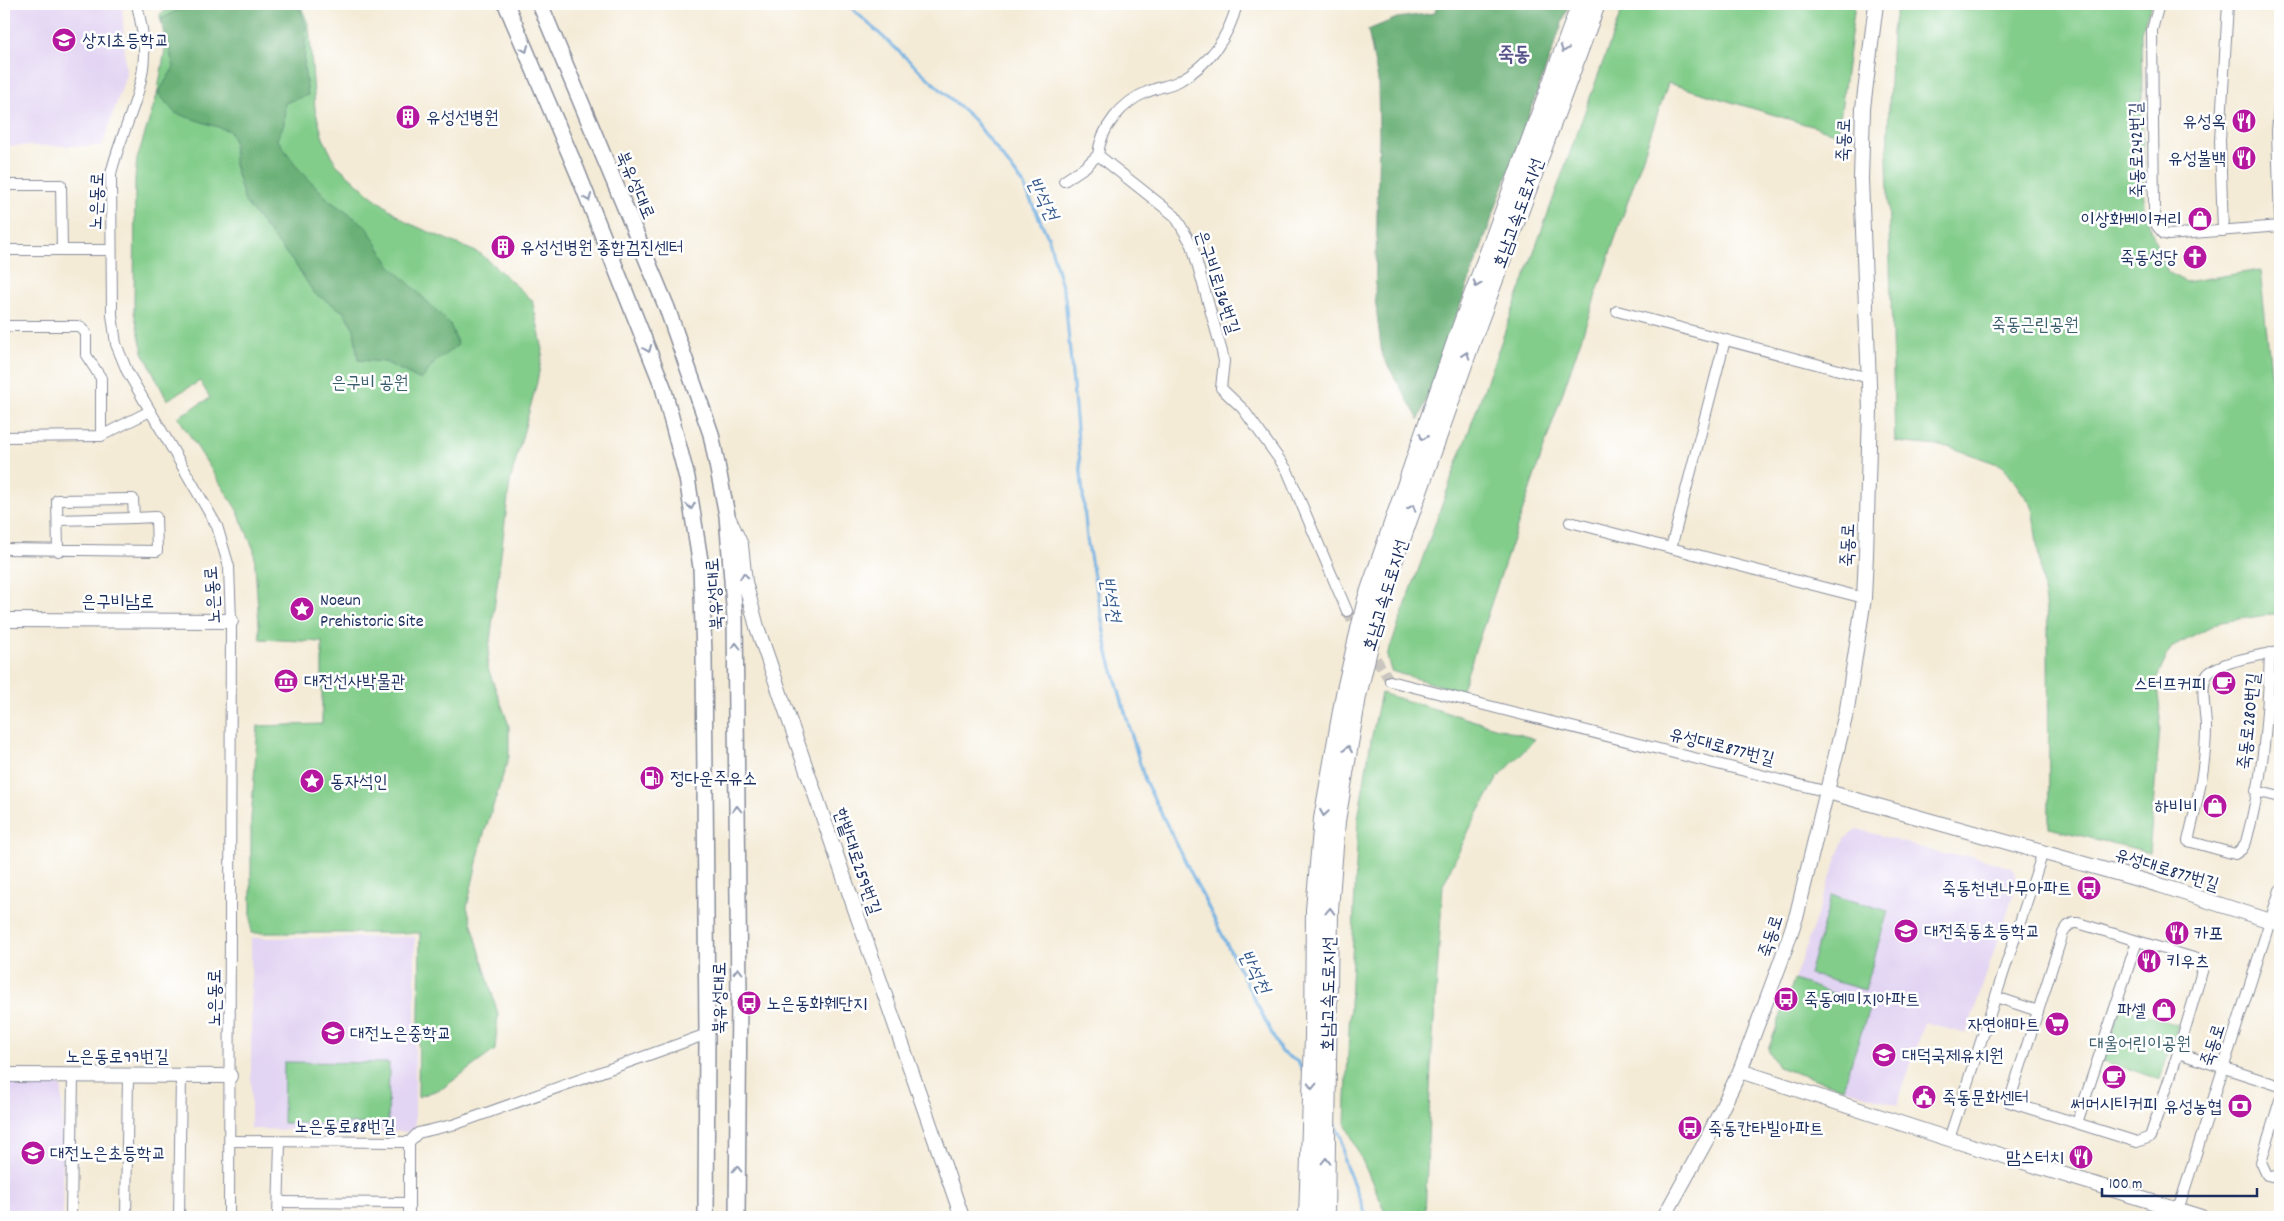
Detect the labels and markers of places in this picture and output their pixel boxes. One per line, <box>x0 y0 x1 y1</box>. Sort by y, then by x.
school or university icon: 상지초등학교 <box>51 27 77 53</box>
place label: 상지초등학교 <box>82 30 169 55</box>
building icon: 유성선병원 <box>395 104 421 130</box>
place label: 유성선병원 <box>426 107 498 132</box>
restaurant icon: 유성옥 <box>2231 108 2257 134</box>
place label: 유성옥 <box>2183 111 2226 136</box>
restaurant icon: 유성불백 <box>2231 145 2257 171</box>
place label: 유성불백 <box>2168 148 2226 173</box>
shop icon: 이상화베이커리 <box>2187 206 2213 232</box>
place label: 이상화베이커리 <box>2081 209 2182 234</box>
building icon: 유성선병원 종합검진센터 <box>490 234 516 260</box>
place label: 유성선병원 종합검진센터 <box>520 237 683 262</box>
church icon: 죽동성당 <box>2182 244 2208 270</box>
place label: 죽동성당 <box>2120 247 2179 272</box>
place label: Noeun Prehistoric Site <box>320 589 424 635</box>
place icon: Noeun Prehistoric Site <box>289 596 315 622</box>
museum icon: 대전선사박물관 <box>273 668 299 694</box>
cafe icon: 스터프커피 <box>2211 670 2237 696</box>
place label: 대전선사박물관 <box>304 671 405 696</box>
place label: 스터프커피 <box>2134 673 2206 698</box>
fuel station icon: 정다운주유소 <box>639 765 665 791</box>
place icon: 동자석인 <box>299 768 325 794</box>
place label: 정다운주유소 <box>670 768 757 793</box>
place label: 동자석인 <box>330 771 388 796</box>
shop icon: 하비비 <box>2202 793 2228 819</box>
place label: 하비비 <box>2155 796 2198 821</box>
bus stop icon: 죽동천년나무아파트 <box>2076 875 2102 901</box>
place label: 죽동천년나무아파트 <box>1942 878 2072 903</box>
school or university icon: 대전죽동초등학교 <box>1893 918 1919 944</box>
restaurant icon: 카포 <box>2164 920 2190 946</box>
place label: 대전죽동초등학교 <box>1924 921 2040 946</box>
place label: 카포 <box>2194 923 2223 948</box>
restaurant icon: 키우츠 <box>2136 948 2162 974</box>
place label: 키우츠 <box>2166 951 2209 976</box>
bus stop icon: 죽동예미지아파트 <box>1773 986 1799 1012</box>
place label: 죽동예미지아파트 <box>1804 989 1920 1014</box>
bus stop icon: 노은동화훼단지 <box>736 990 762 1016</box>
place label: 노은동화훼단지 <box>766 993 867 1018</box>
shop icon: 파셀 <box>2151 997 2177 1023</box>
place label: 파셀 <box>2117 1000 2146 1025</box>
supermarket icon: 자연애마트 <box>2044 1011 2070 1037</box>
place label: 자연애마트 <box>1968 1014 2040 1039</box>
school or university icon: 대전노은중학교 <box>320 1020 346 1046</box>
place label: 대전노은중학교 <box>350 1023 451 1048</box>
school or university icon: 대덕국제유치원 <box>1871 1042 1897 1068</box>
place label: 대덕국제유치원 <box>1902 1045 2003 1070</box>
cafe icon: 써머시티커피 <box>2101 1064 2127 1090</box>
public building icon: 죽동문화센터 <box>1911 1084 1937 1110</box>
place label: 죽동문화센터 <box>1942 1087 2029 1112</box>
place label: 써머시티커피 <box>2071 1093 2157 1118</box>
bank icon: 유성농협 <box>2227 1093 2253 1119</box>
place label: 유성농협 <box>2164 1096 2222 1121</box>
bus stop icon: 죽동칸타빌아파트 <box>1677 1115 1703 1141</box>
place label: 죽동칸타빌아파트 <box>1708 1118 1824 1143</box>
school or university icon: 대전노은초등학교 <box>20 1140 46 1166</box>
place label: 대전노은초등학교 <box>50 1143 166 1168</box>
restaurant icon: 맘스터치 <box>2068 1144 2094 1170</box>
place label: 맘스터치 <box>2006 1147 2064 1172</box>

